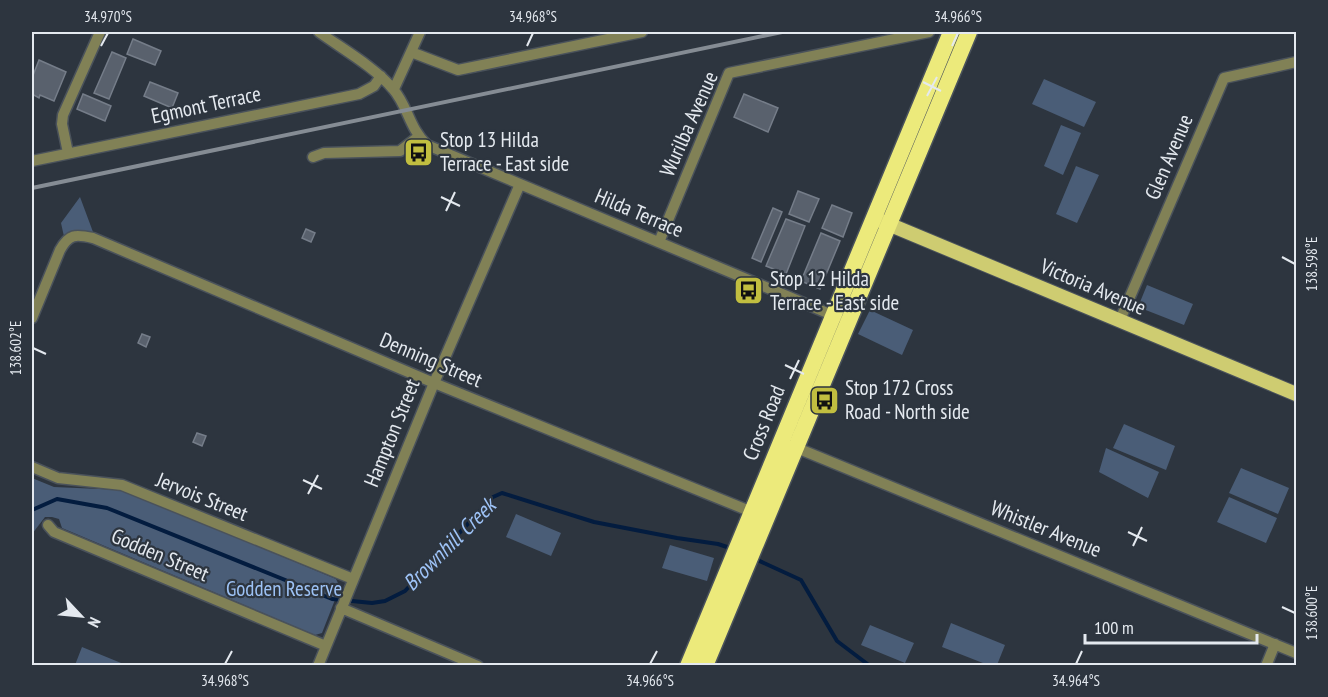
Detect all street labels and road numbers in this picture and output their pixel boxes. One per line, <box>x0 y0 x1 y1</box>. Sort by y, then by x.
street label: Wurilba Avenue <box>653 67 724 181</box>
street label: Egmont Terrace <box>149 80 263 129</box>
street label: Glen Avenue <box>1139 110 1199 204</box>
street label: Hilda Terrace <box>591 182 688 243</box>
street label: Victoria Avenue <box>1035 252 1150 321</box>
street label: Denning Street <box>376 326 487 393</box>
street label: Hampton Street <box>358 375 426 491</box>
street label: Cross Road <box>736 381 791 464</box>
street label: Jervois Street <box>152 466 252 527</box>
street label: Whistler Avenue <box>987 494 1106 563</box>
street label: Godden Street <box>107 522 213 587</box>

